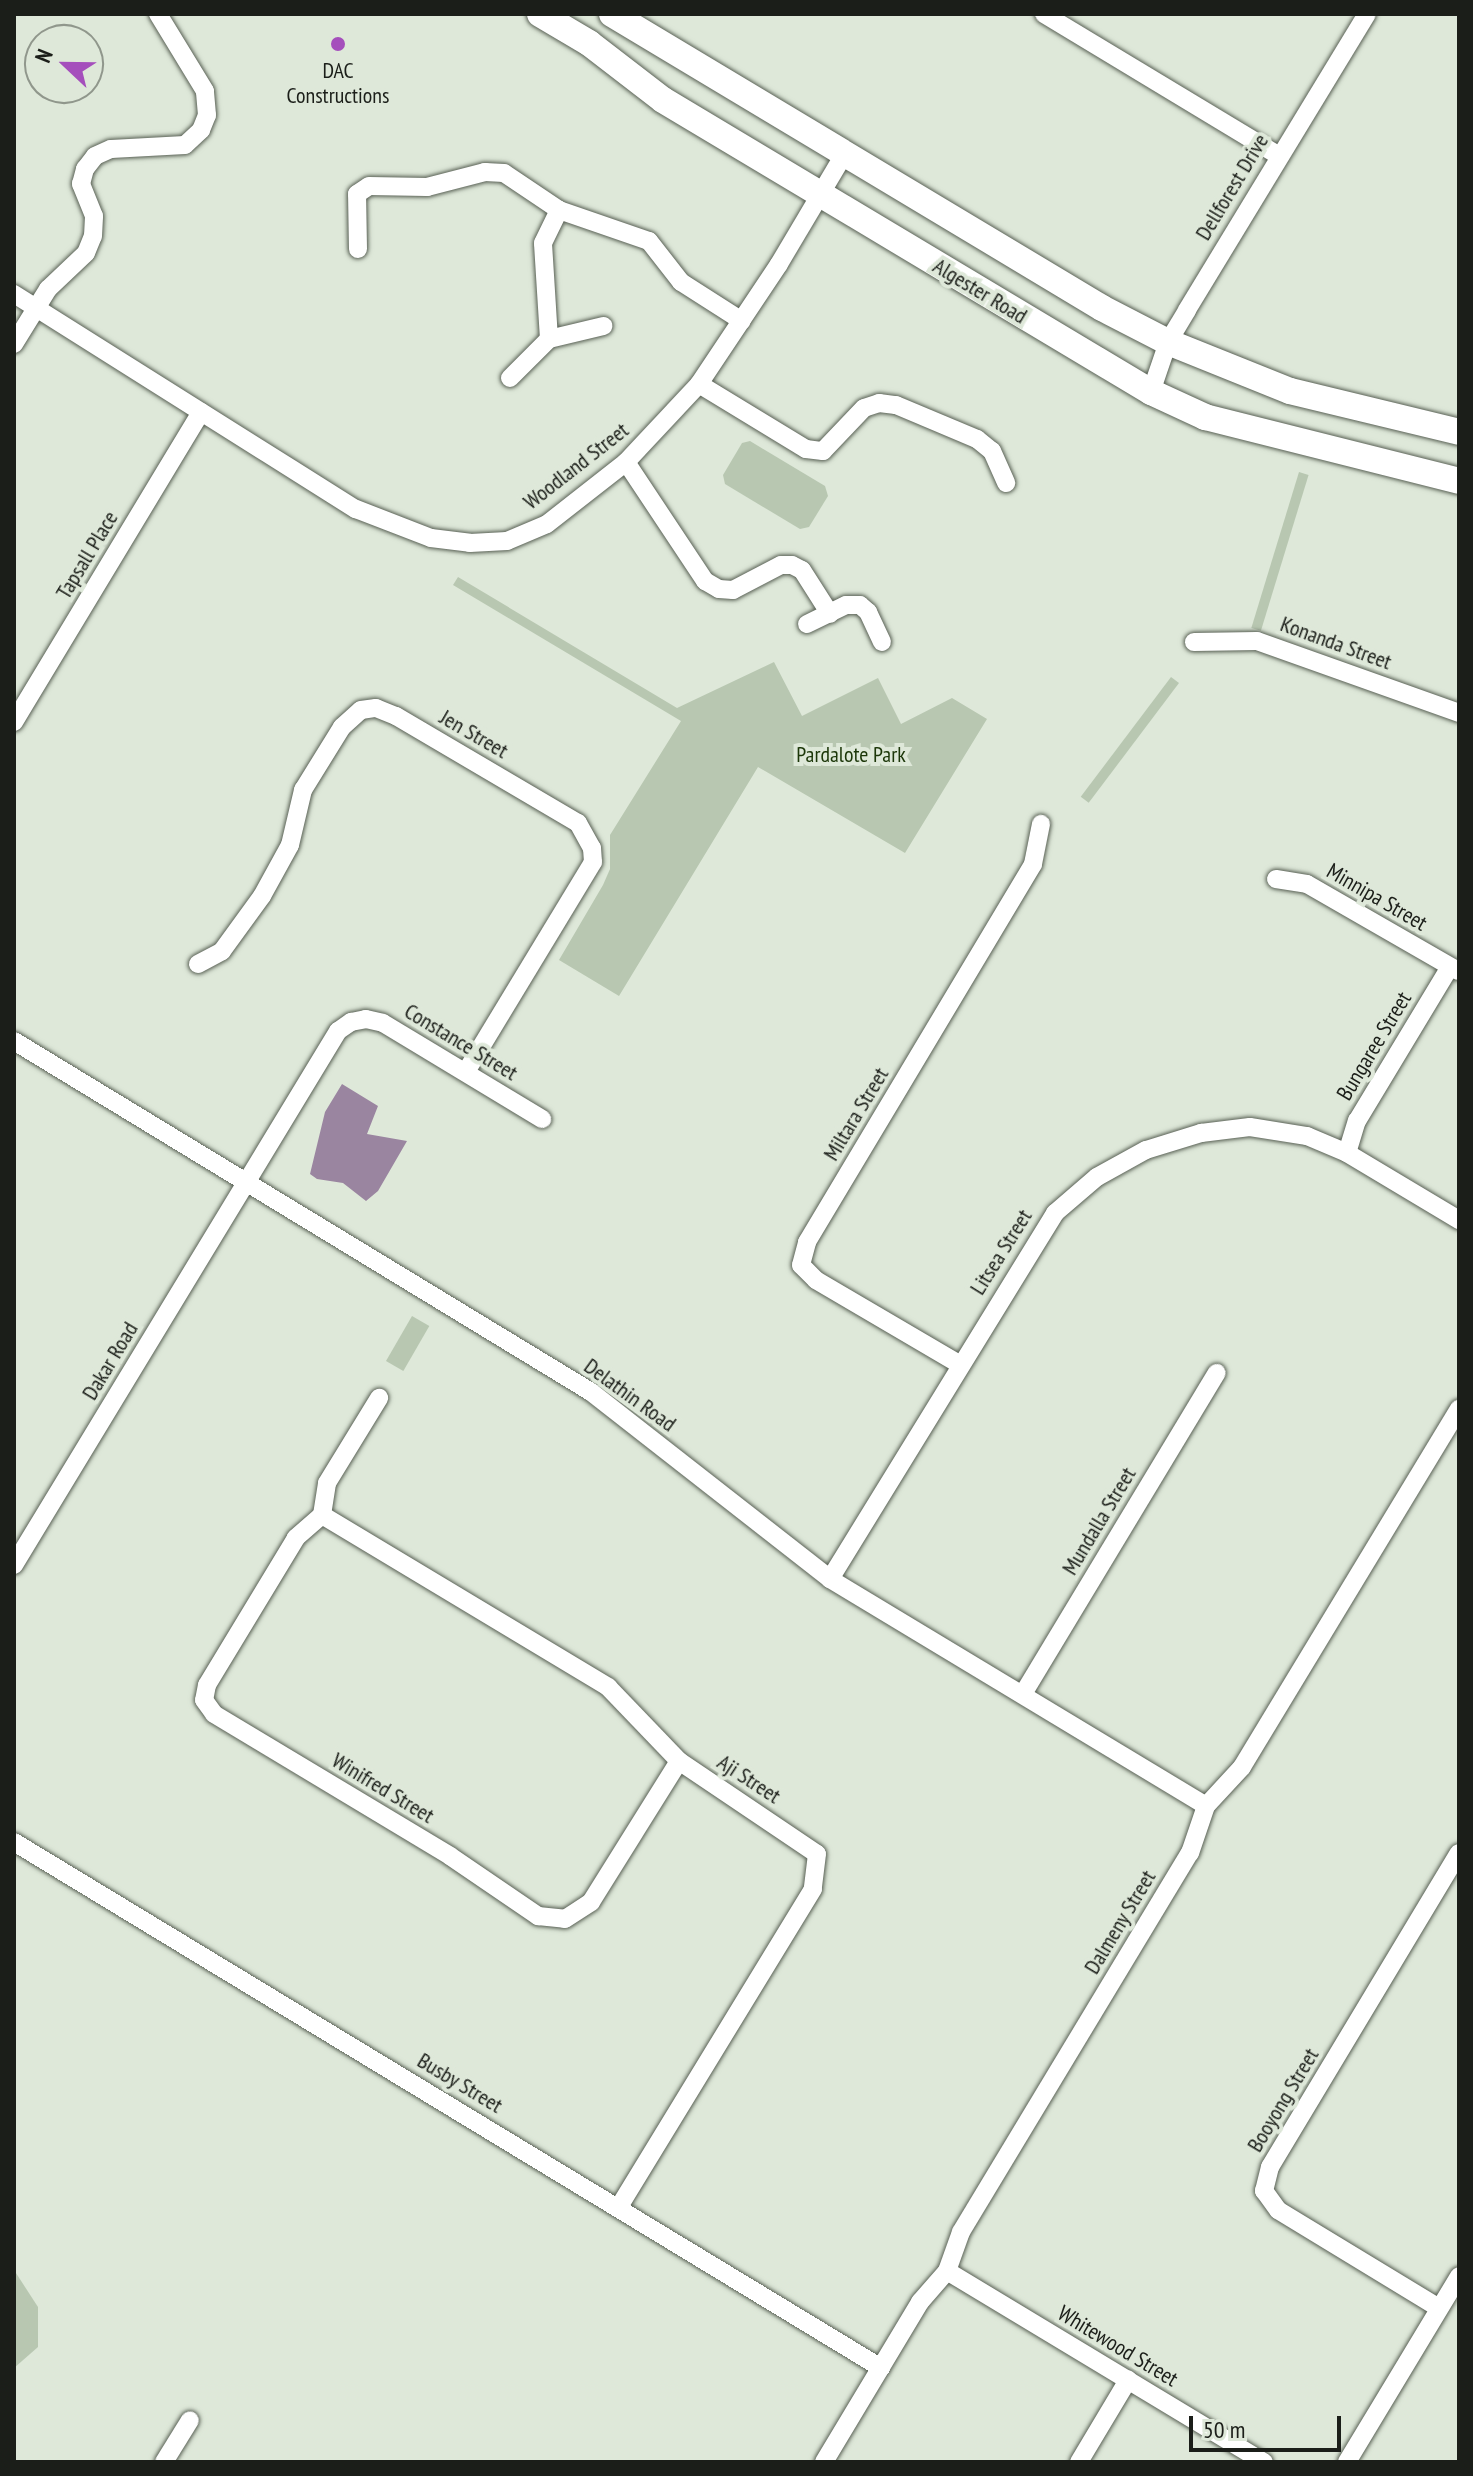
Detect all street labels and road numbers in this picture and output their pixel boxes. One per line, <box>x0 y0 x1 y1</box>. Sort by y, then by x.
street label: Dellforest Drive <box>1190 129 1274 245</box>
street label: Algester Road <box>928 253 1032 329</box>
street label: Woodland Street <box>518 417 634 515</box>
street label: Tapsall Place <box>50 506 124 604</box>
street label: Konanda Street <box>1277 611 1395 675</box>
street label: Jen Street <box>435 704 513 764</box>
street label: Minnipa Street <box>1322 858 1432 936</box>
street label: Bungaree Street <box>1331 987 1417 1105</box>
street label: Constance Street <box>400 998 522 1086</box>
street label: Miltara Street <box>818 1063 894 1165</box>
street label: Litsea Street <box>965 1205 1037 1299</box>
street label: Dakar Road <box>77 1317 143 1405</box>
street label: Delathin Road <box>579 1353 681 1437</box>
street label: Mundalla Street <box>1057 1462 1141 1580</box>
street label: Winifred Street <box>327 1747 439 1829</box>
street label: Aji Street <box>712 1749 786 1809</box>
street label: Dalmeny Street <box>1079 1865 1161 1979</box>
street label: Booyong Street <box>1242 2043 1324 2157</box>
street label: Busby Street <box>412 2047 508 2119</box>
street label: Whitewood Street <box>1053 2300 1183 2392</box>

